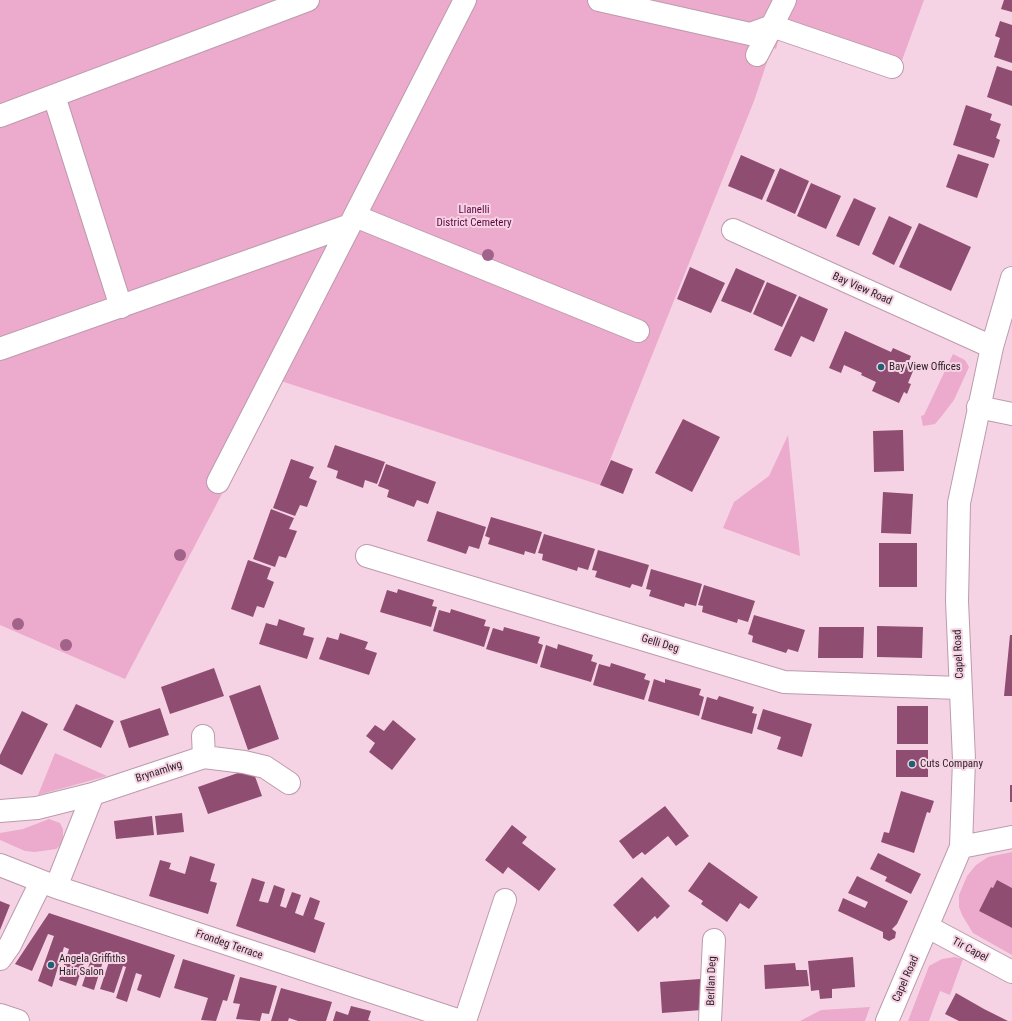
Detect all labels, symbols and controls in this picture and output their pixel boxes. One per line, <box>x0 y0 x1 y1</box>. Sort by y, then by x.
park label: Llanelli District Cemetery <box>436 203 512 229</box>
street label: Bay View Road <box>830 270 894 308</box>
place label: Bay View Offices <box>889 360 961 374</box>
marker: Bay View Offices <box>876 362 886 372</box>
street label: Capel Road <box>951 629 967 679</box>
street label: Gelli Deg <box>640 632 680 656</box>
place label: Cuts Company <box>920 757 983 771</box>
street label: Brynamlwg <box>134 758 184 786</box>
marker: Cuts Company <box>907 759 917 769</box>
street label: Frondeg Terrace <box>194 927 264 963</box>
street label: Tir Capel <box>950 935 990 965</box>
place label: Angela Griffiths Hair Salon <box>59 952 126 978</box>
street label: Capel Road <box>890 954 922 1004</box>
street label: Berllan Deg <box>705 956 719 1006</box>
marker: Angela Griffiths Hair Salon <box>46 960 56 970</box>

